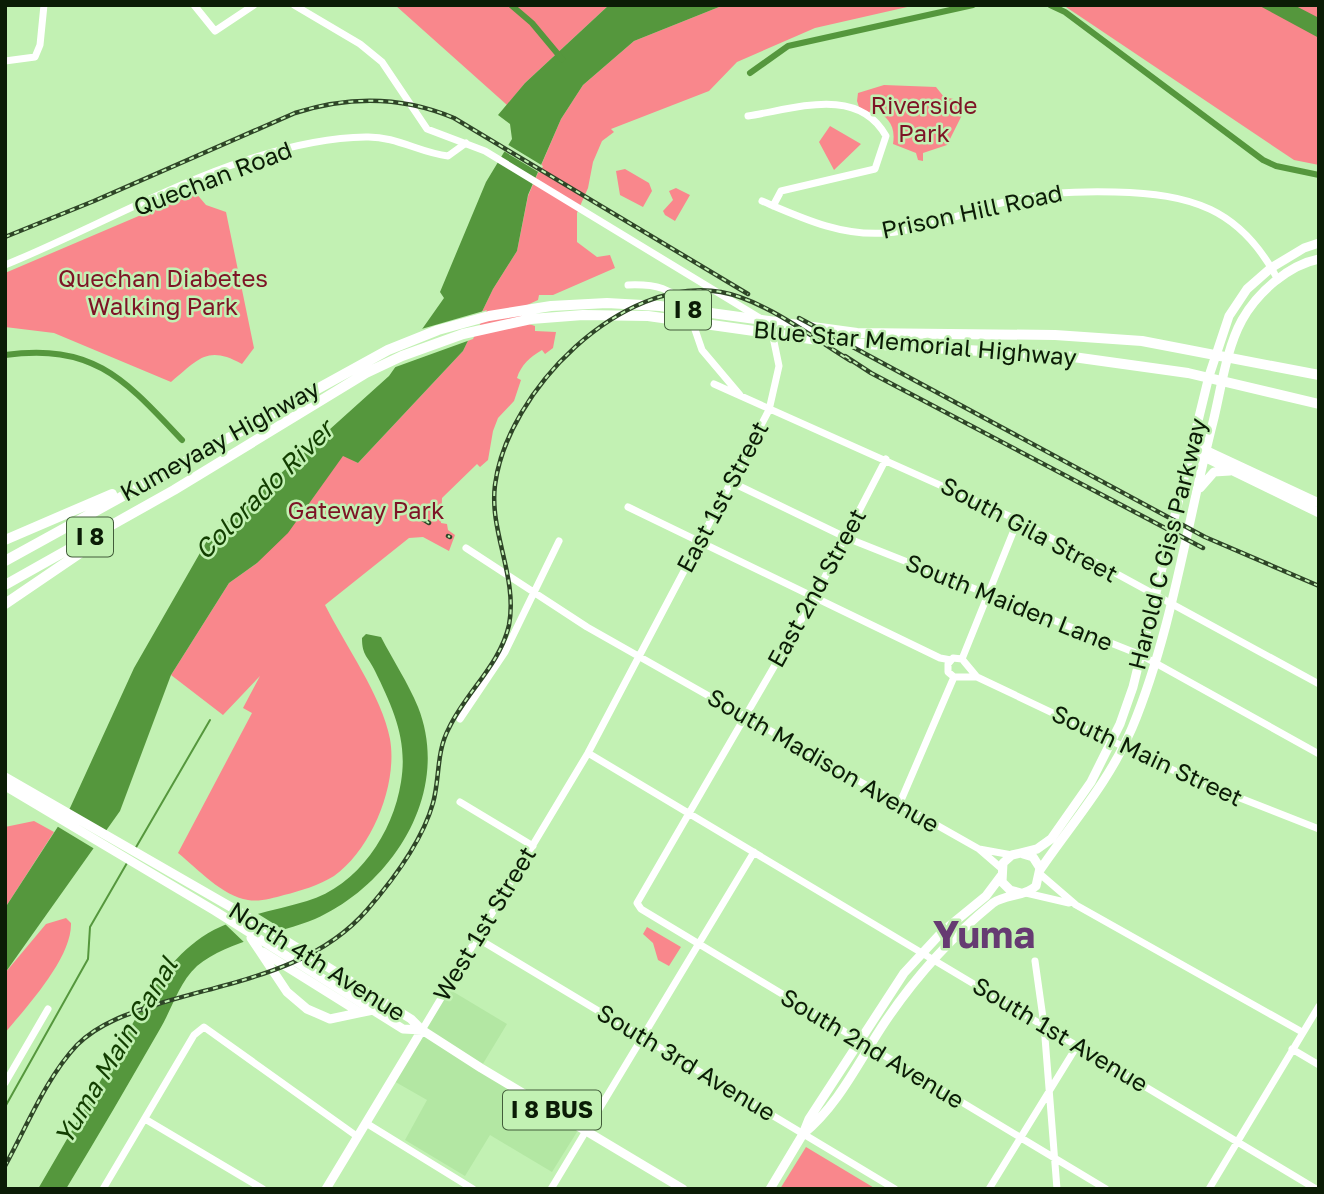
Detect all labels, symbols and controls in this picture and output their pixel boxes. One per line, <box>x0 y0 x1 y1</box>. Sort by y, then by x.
park label: Riverside Park <box>871 90 977 147</box>
street label: Quechan Road <box>129 134 296 221</box>
street label: Prison Hill Road <box>879 177 1065 244</box>
park label: Quechan Diabetes Walking Park <box>58 263 268 320</box>
road number: I 8 <box>665 290 711 330</box>
street label: Blue Star Memorial Highway <box>752 314 1078 371</box>
street label: Kumeyaay Highway <box>114 373 324 507</box>
water label: Colorado River <box>188 411 342 565</box>
street label: Harold C Giss Parkway <box>1121 415 1212 672</box>
street label: East 1st Street <box>670 416 774 577</box>
street label: South Gila Street <box>936 470 1123 588</box>
park label: Gateway Park <box>288 495 444 524</box>
street label: East 2nd Street <box>760 503 871 672</box>
road number: I 8 <box>67 517 113 556</box>
street label: South Maiden Lane <box>902 547 1117 656</box>
street label: South Madison Avenue <box>703 681 945 838</box>
street label: South Main Street <box>1048 698 1248 812</box>
street label: West 1st Street <box>426 841 541 1006</box>
street label: North 4th Avenue <box>224 895 411 1027</box>
district label: Yuma <box>933 911 1035 956</box>
water label: Yuma Main Canal <box>47 950 185 1150</box>
street label: South 1st Avenue <box>968 970 1154 1097</box>
street label: South 2nd Avenue <box>776 982 970 1114</box>
street label: South 3rd Avenue <box>592 997 781 1126</box>
road number: I 8 BUS <box>503 1091 601 1130</box>

